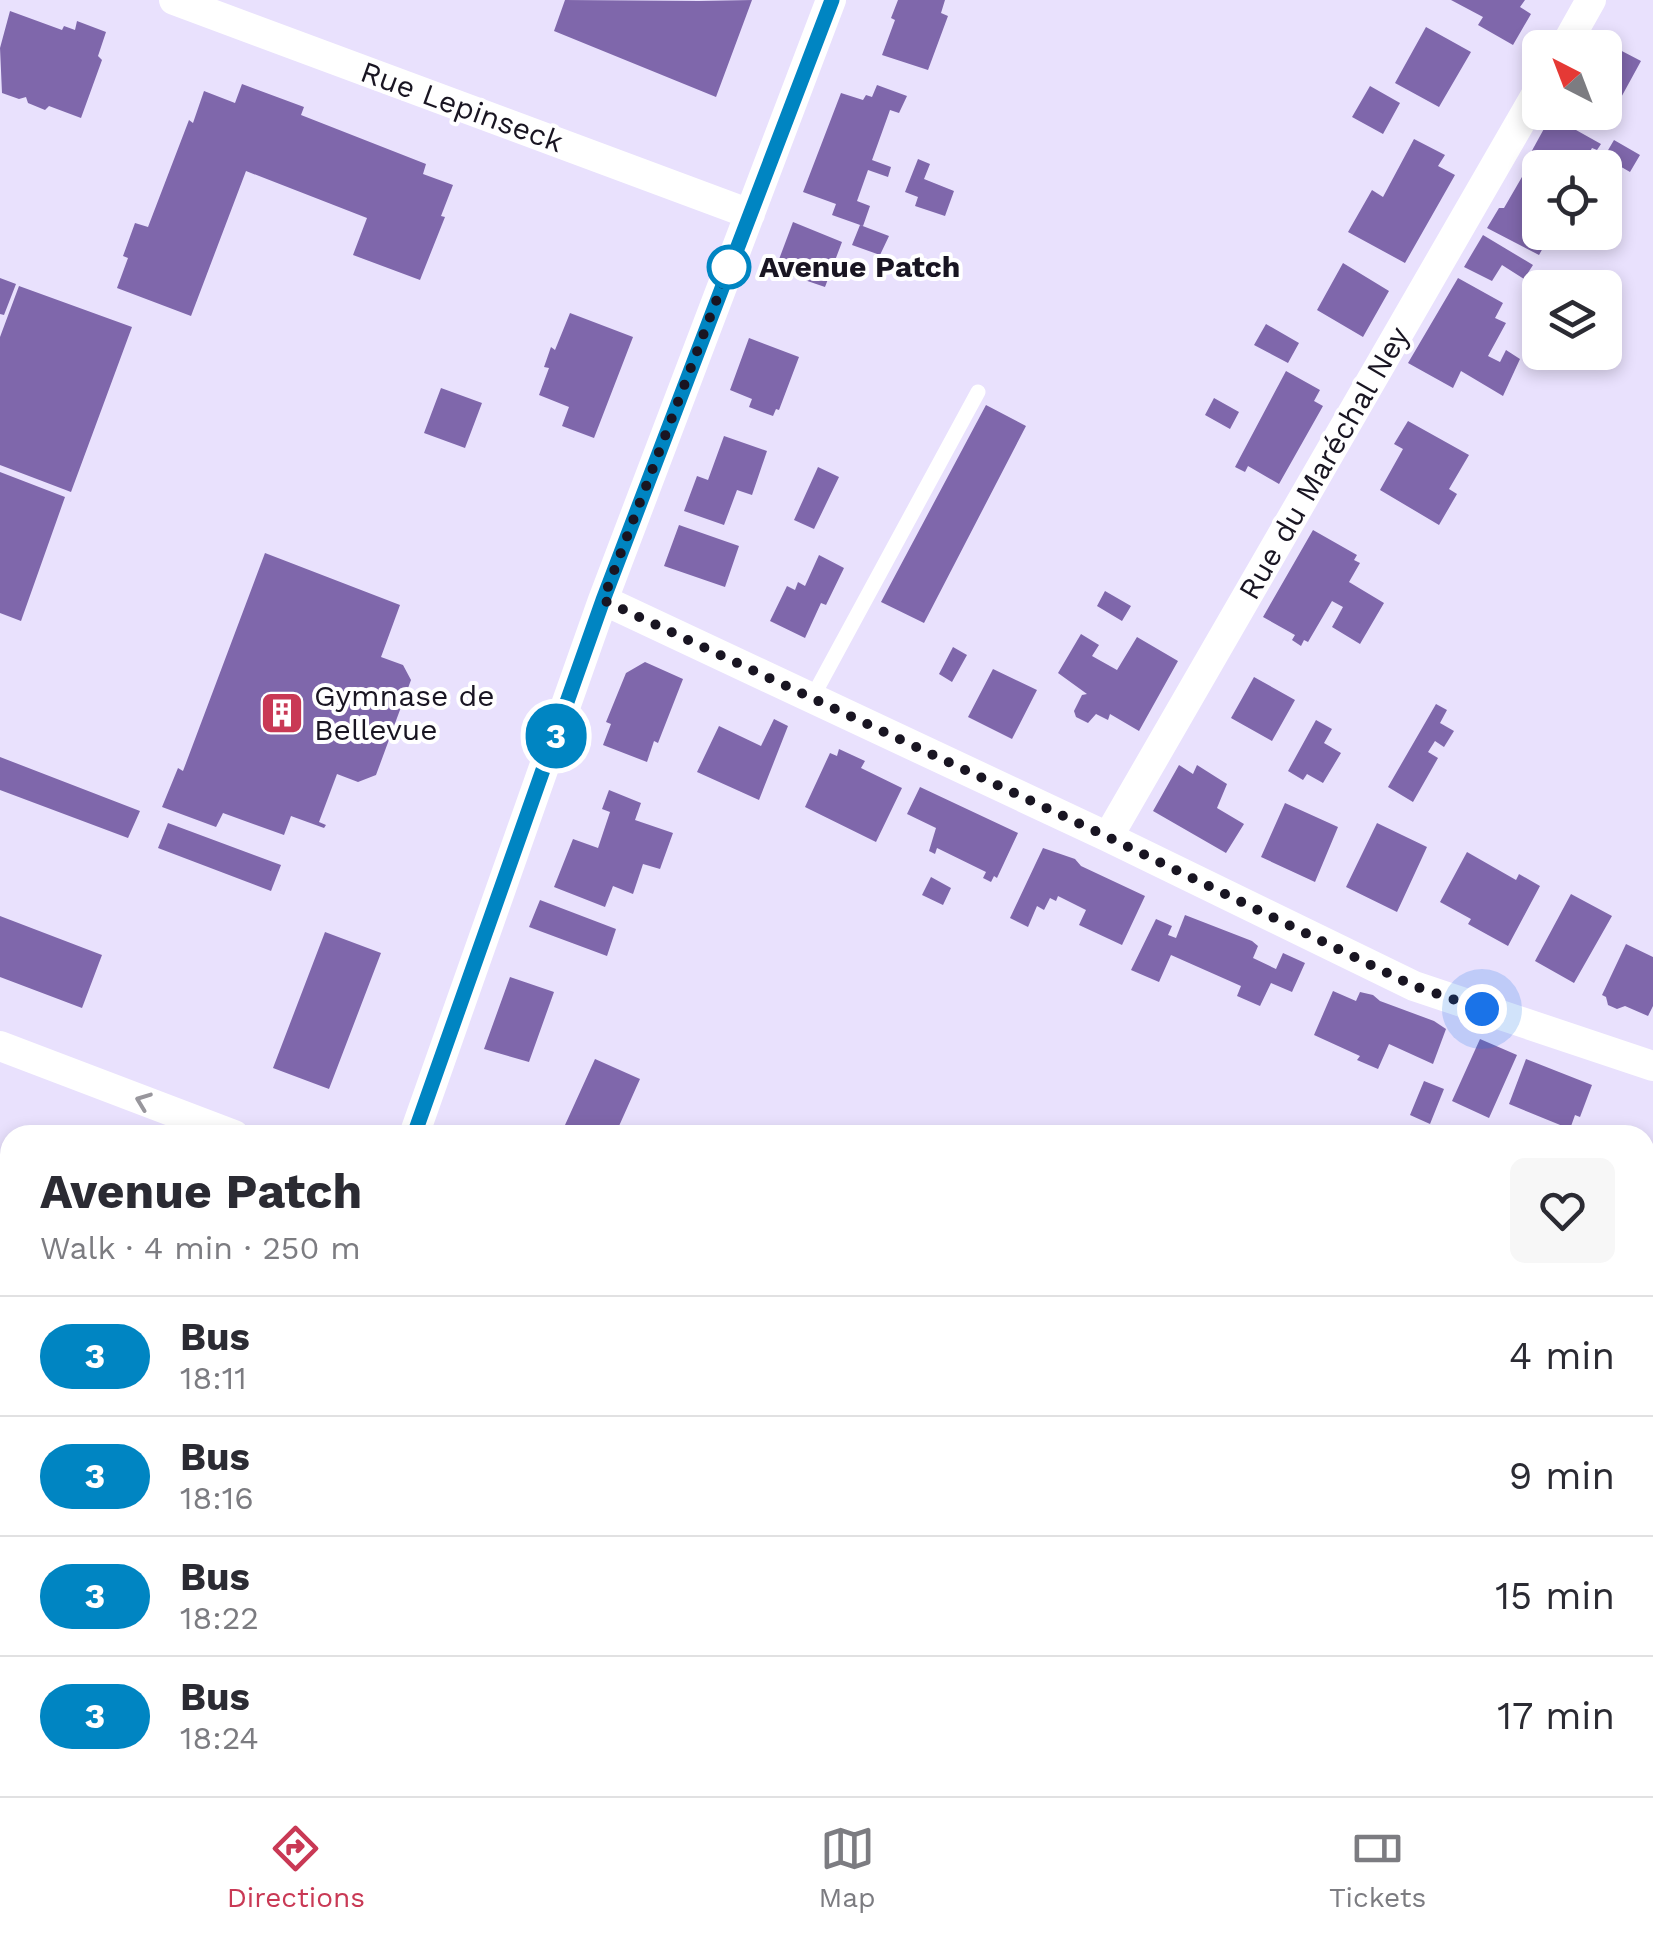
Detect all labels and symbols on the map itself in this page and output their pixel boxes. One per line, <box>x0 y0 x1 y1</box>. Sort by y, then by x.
north arrow <box>1522 30 1622 130</box>
street label: Rue Lepinseck <box>356 54 568 159</box>
marker: Avenue Patch <box>708 246 750 288</box>
place label: Avenue Patch <box>759 249 960 284</box>
street label: Rue du Maréchal Ney <box>1231 320 1416 605</box>
place label: Gymnase de Bellevue <box>314 678 495 747</box>
building icon: Gymnase de Bellevue <box>259 690 305 736</box>
line badge: 3 <box>524 704 588 768</box>
your location <box>1457 984 1507 1034</box>
one-way arrow <box>135 1092 153 1112</box>

